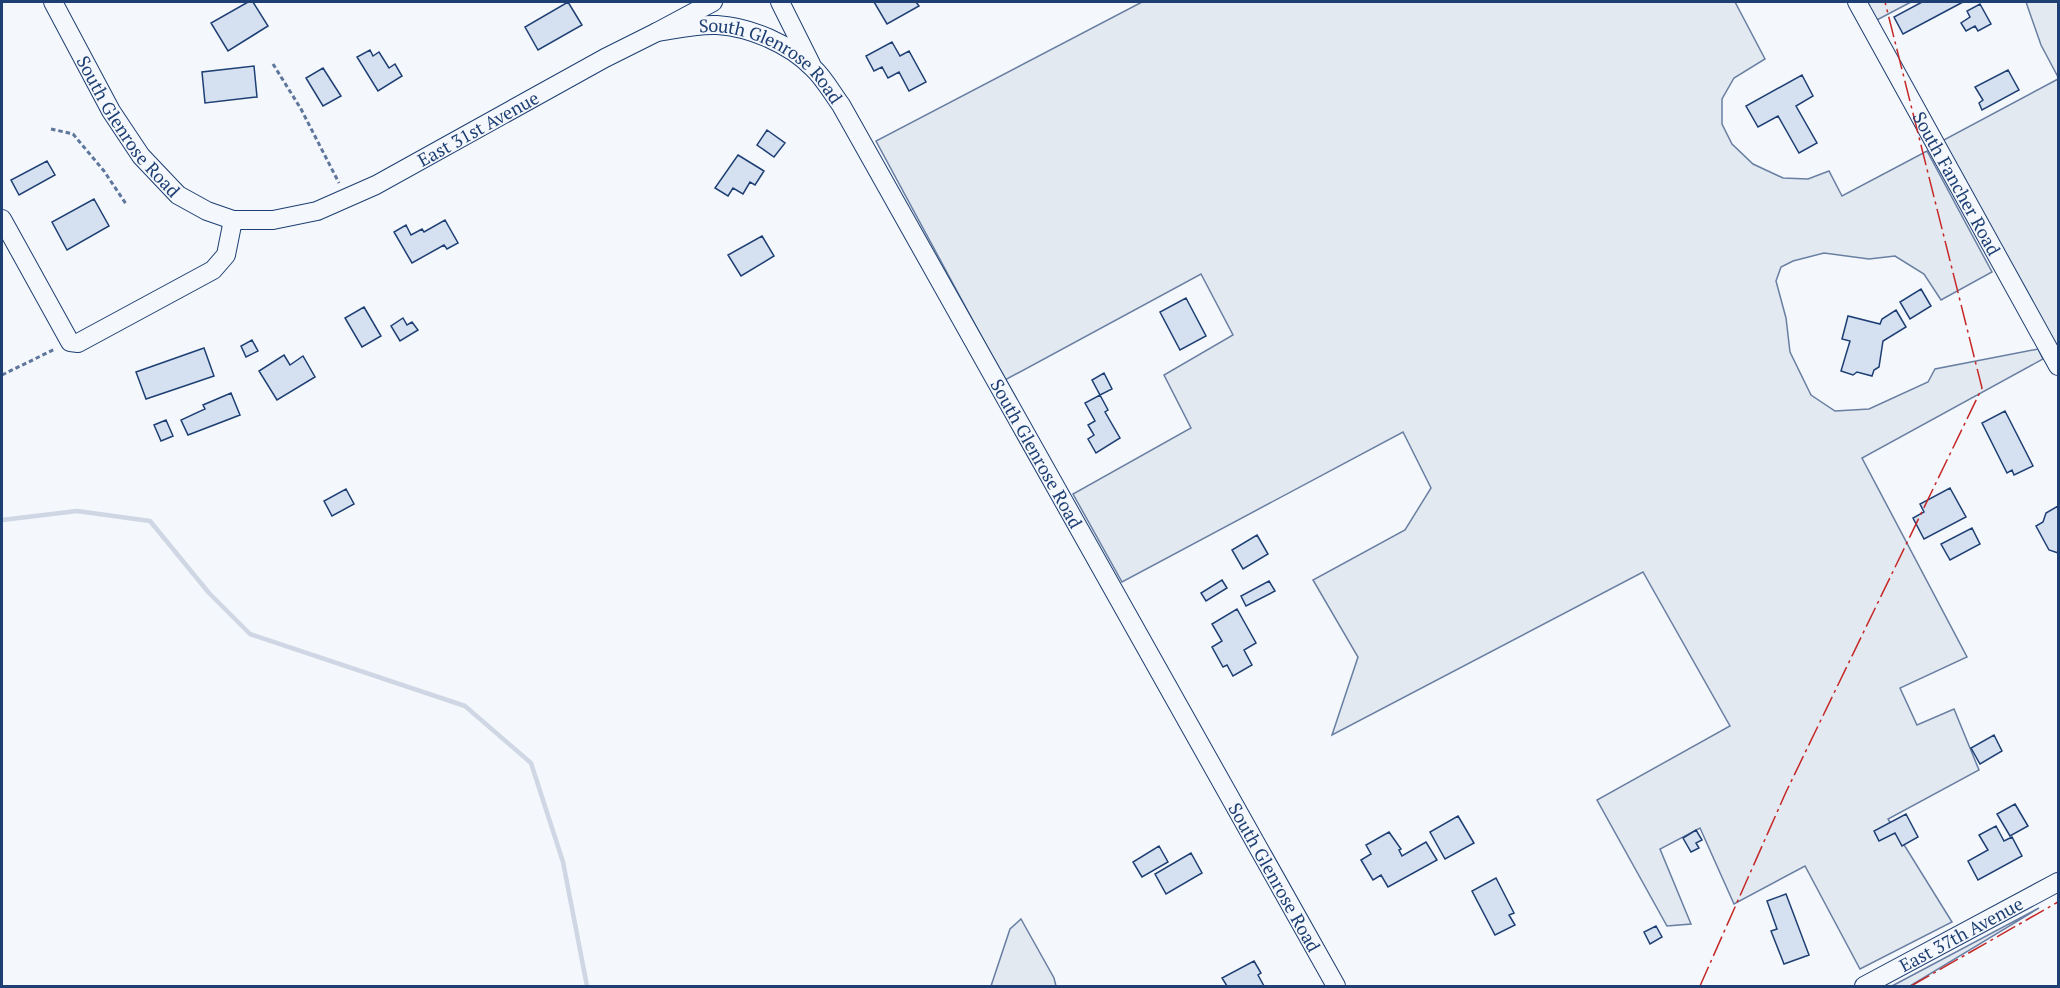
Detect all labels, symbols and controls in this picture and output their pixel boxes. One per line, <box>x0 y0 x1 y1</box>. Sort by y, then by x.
street label: South Glenrose Road <box>698 13 848 108</box>
street label: South Glenrose Road <box>72 51 186 202</box>
street label: East 31st Avenue <box>413 85 543 172</box>
street label: South Fancher Road <box>1908 107 2006 259</box>
street label: South Glenrose Road <box>985 375 1088 532</box>
street label: South Glenrose Road <box>1223 798 1326 956</box>
street label: East 37th Avenue <box>1895 891 2027 977</box>

